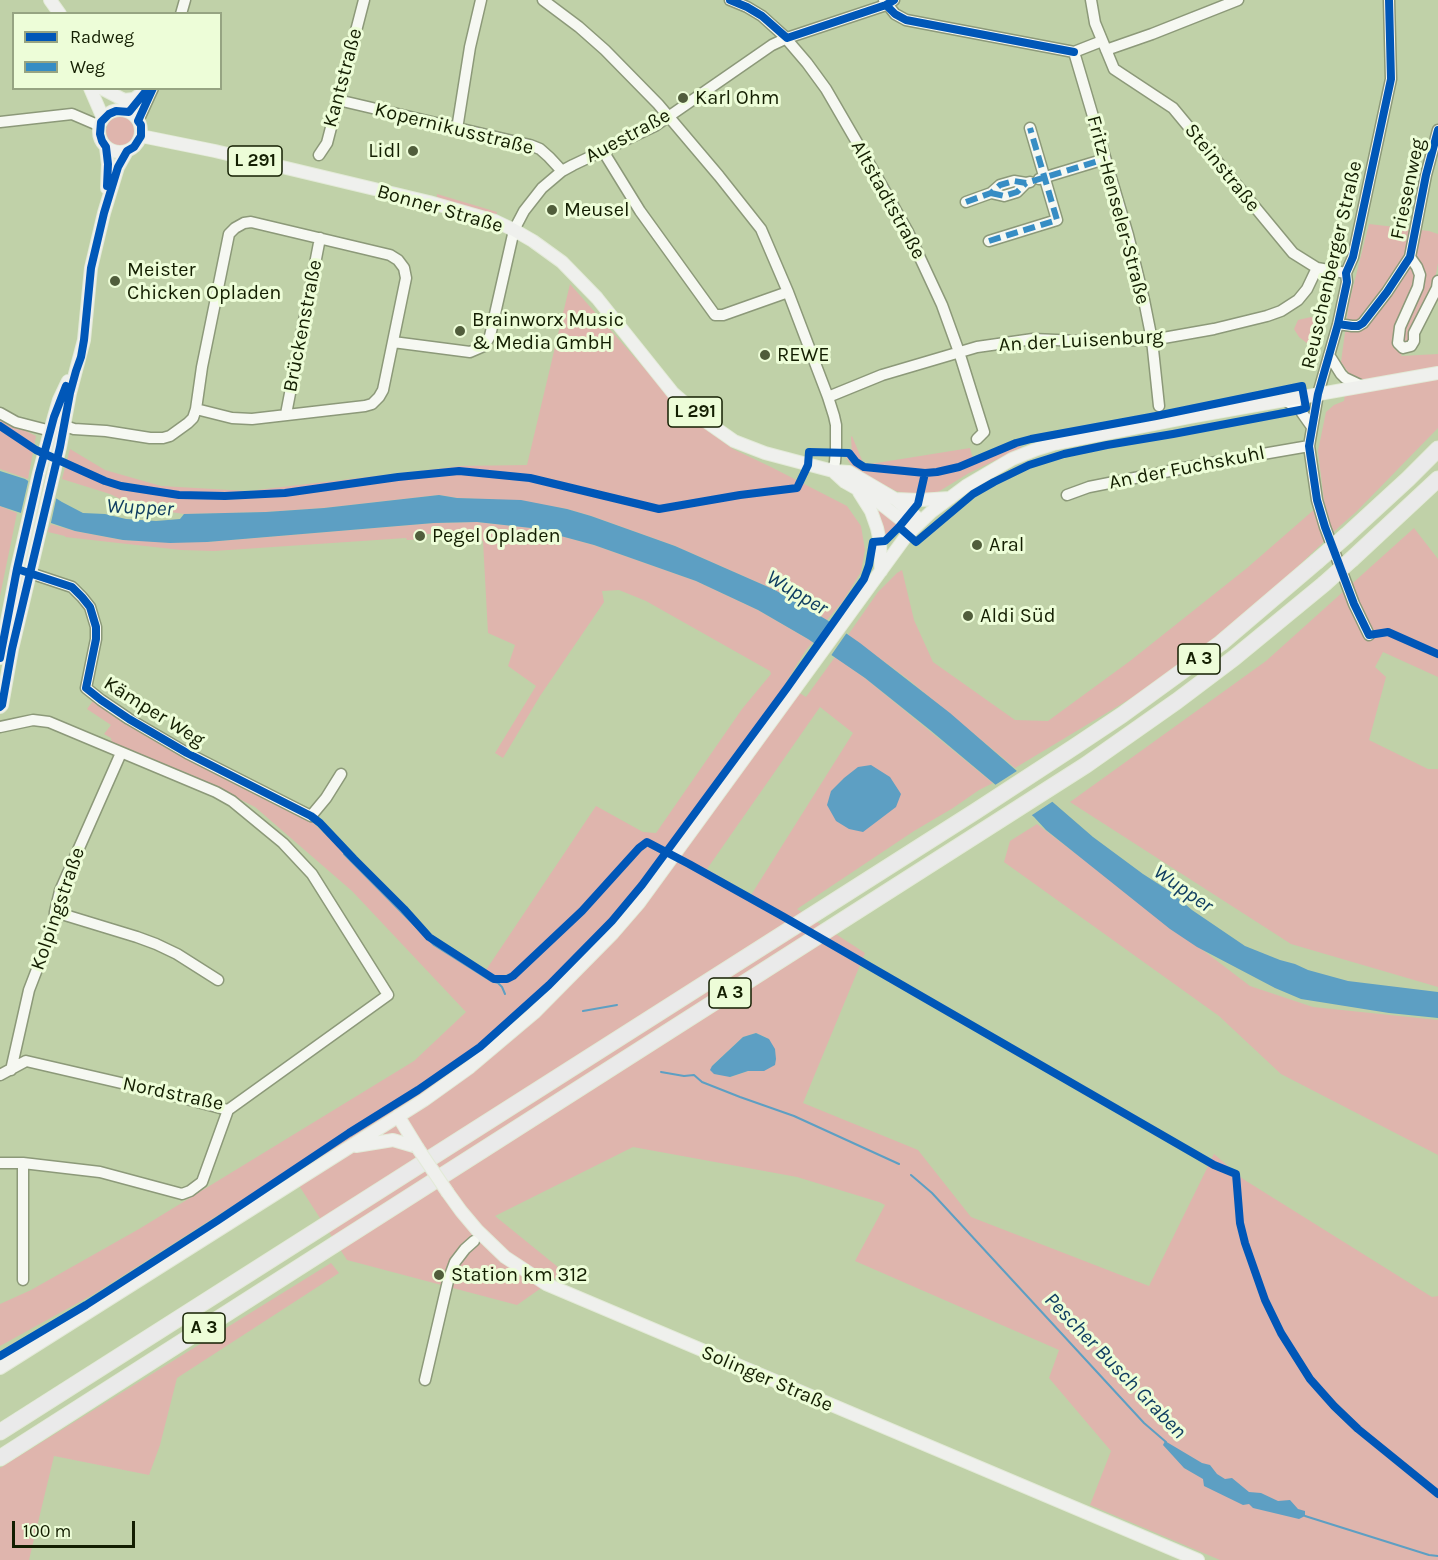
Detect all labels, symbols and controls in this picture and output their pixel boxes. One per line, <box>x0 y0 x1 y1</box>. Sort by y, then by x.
legend <box>12 12 222 90</box>
text: Radweg <box>70 26 134 48</box>
street label: Kantstraße <box>318 26 368 130</box>
text: Weg <box>70 56 105 78</box>
place label: Karl Ohm <box>695 86 779 110</box>
marker: Karl Ohm <box>676 91 690 105</box>
street label: Kopernikusstraße <box>372 98 536 160</box>
street label: Auestraße <box>581 104 675 168</box>
street label: Fritz-Henseler-Straße <box>1081 113 1155 307</box>
street label: Steinstraße <box>1179 119 1265 217</box>
street label: Friesenweg <box>1386 136 1430 242</box>
street label: Altstadtstraße <box>846 137 930 263</box>
place label: Lidl <box>368 139 401 163</box>
marker: Lidl <box>406 144 420 158</box>
road number: L 291 <box>228 146 282 176</box>
street label: Reuschenberger Straße <box>1296 159 1368 371</box>
street label: Bonner Straße <box>374 180 506 238</box>
place label: Meusel <box>564 198 630 222</box>
marker: Meusel <box>545 203 559 217</box>
place label: Meister Chicken Opladen <box>127 258 281 305</box>
street label: Brückenstraße <box>278 258 328 394</box>
marker: Meister Chicken Opladen <box>108 274 122 288</box>
place label: Brainworx Music & Media GmbH <box>472 308 624 355</box>
marker: Brainworx Music & Media GmbH <box>453 324 467 338</box>
street label: An der Luisenburg <box>998 325 1164 357</box>
place label: REWE <box>777 343 830 367</box>
marker: REWE <box>758 348 772 362</box>
road number: L 291 <box>668 397 722 427</box>
street label: An der Fuchskuhl <box>1107 441 1267 495</box>
water label: Wupper <box>106 494 174 522</box>
place label: Pegel Opladen <box>432 524 561 548</box>
marker: Pegel Opladen <box>413 529 427 543</box>
place label: Aral <box>989 533 1024 557</box>
marker: Aral <box>970 538 984 552</box>
water label: Wupper <box>762 565 832 621</box>
place label: Aldi Süd <box>980 604 1056 628</box>
marker: Aldi Süd <box>961 609 975 623</box>
road number: A 3 <box>1178 644 1220 674</box>
street label: Kämper Weg <box>99 671 209 753</box>
street label: Kolpingstraße <box>26 844 90 974</box>
water label: Wupper <box>1148 859 1218 919</box>
road number: A 3 <box>709 978 751 1008</box>
street label: Nordstraße <box>120 1072 226 1116</box>
place label: Station km 312 <box>451 1263 588 1287</box>
marker: Station km 312 <box>432 1268 446 1282</box>
water label: Pescher Busch Graben <box>1039 1288 1191 1444</box>
road number: A 3 <box>183 1313 225 1343</box>
street label: Solinger Straße <box>698 1340 836 1418</box>
scale bar <box>15 1509 138 1547</box>
text: 100 m <box>23 1520 71 1542</box>

